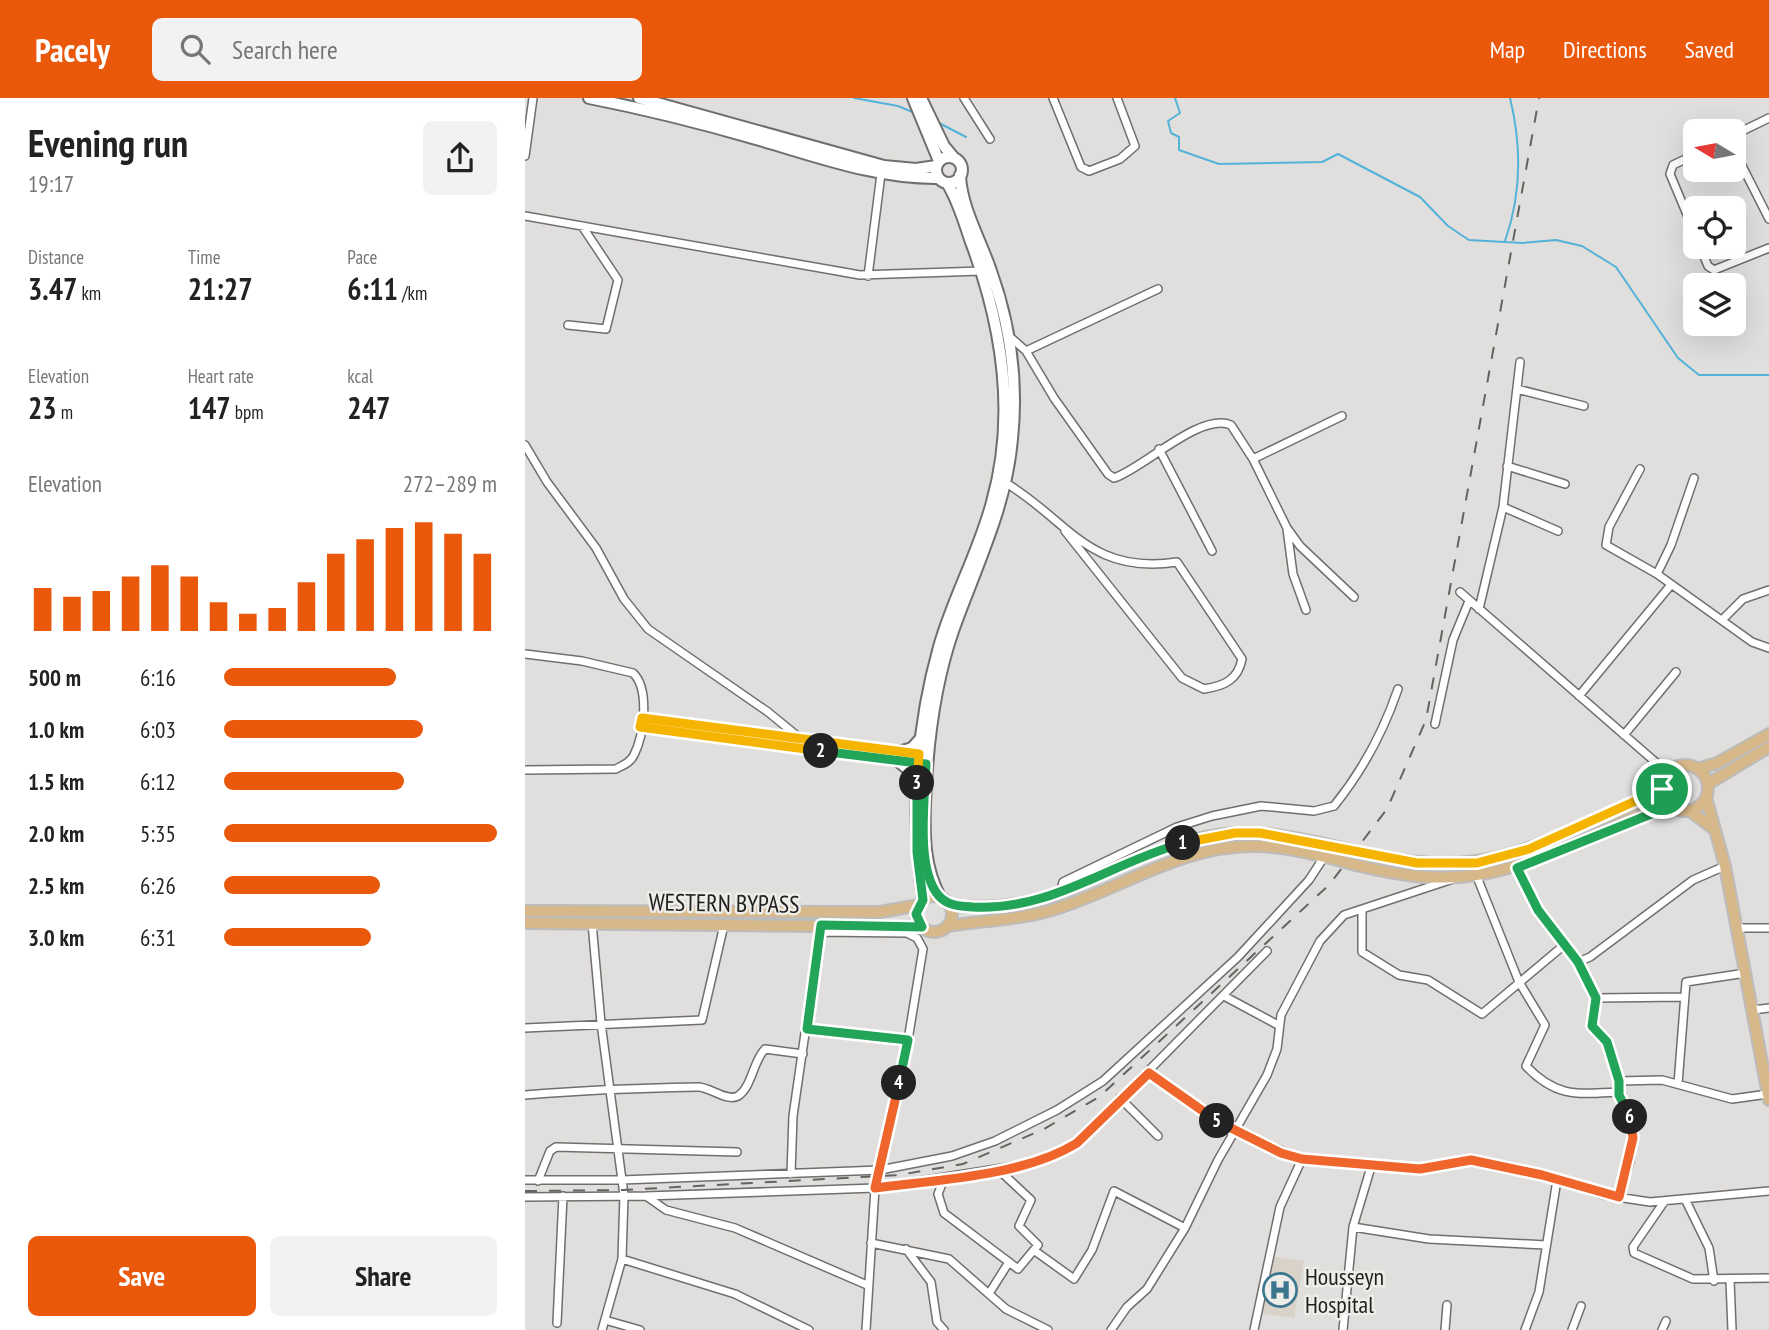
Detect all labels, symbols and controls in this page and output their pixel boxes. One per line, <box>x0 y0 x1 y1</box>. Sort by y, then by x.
search box <box>152 18 642 81</box>
text: Pacely <box>35 28 110 71</box>
icon: search <box>176 30 214 68</box>
text: Search here <box>232 33 338 66</box>
text: Map <box>1490 34 1525 65</box>
text: Directions <box>1563 34 1647 65</box>
text: Saved <box>1685 34 1734 65</box>
text: Evening run <box>28 118 188 167</box>
north arrow <box>1683 119 1747 182</box>
map controls <box>1683 119 1746 336</box>
button: share <box>423 121 497 195</box>
text: 19:17 <box>28 169 74 198</box>
button: locate <box>1683 196 1746 259</box>
text: Distance <box>28 245 84 269</box>
text: Time <box>188 245 221 269</box>
text: Pace <box>347 245 377 269</box>
text: 3.47 <box>28 269 77 308</box>
text: 21:27 <box>188 269 253 308</box>
text: 6:11 <box>347 269 398 308</box>
button: layers <box>1683 273 1746 336</box>
text: km <box>77 281 101 305</box>
text: /km <box>398 281 427 305</box>
text: Elevation <box>28 364 89 388</box>
text: Heart rate <box>188 364 254 388</box>
text: kcal <box>347 364 373 388</box>
text: 23 <box>28 388 57 427</box>
text: 147 <box>188 388 231 427</box>
text: 247 <box>347 388 390 427</box>
text: m <box>57 400 73 424</box>
text: bpm <box>231 400 264 424</box>
text: Elevation <box>28 469 102 498</box>
text: 272–289 m <box>403 469 497 498</box>
text: 500 m <box>28 663 81 692</box>
text: 6:16 <box>140 663 176 692</box>
text: 1.0 km <box>28 715 84 744</box>
text: 6:03 <box>140 715 176 744</box>
pin: 2 <box>803 734 839 768</box>
text: 2 <box>816 738 825 762</box>
pin <box>1632 759 1692 819</box>
pin: 3 <box>899 766 935 800</box>
text: 1.5 km <box>28 767 84 796</box>
text: 6:12 <box>140 767 176 796</box>
text: 3 <box>912 770 921 794</box>
icon: arrive <box>1643 770 1681 808</box>
text: 2.0 km <box>28 819 84 848</box>
text: 5:35 <box>140 819 176 848</box>
pin: 1 <box>1165 826 1201 860</box>
text: 1 <box>1178 830 1187 854</box>
text: 2.5 km <box>28 871 84 900</box>
text: 6:26 <box>140 871 176 900</box>
street label: WESTERN BYPASS <box>648 886 800 920</box>
text: 3.0 km <box>28 923 84 952</box>
text: 6:31 <box>140 923 176 952</box>
pin: 4 <box>881 1066 917 1100</box>
text: 4 <box>894 1070 903 1094</box>
pin: 6 <box>1613 1100 1647 1134</box>
pin: 5 <box>1199 1104 1235 1138</box>
text: 6 <box>1625 1104 1634 1128</box>
text: 5 <box>1212 1108 1221 1132</box>
button: Save <box>28 1236 256 1316</box>
button: Share <box>270 1236 497 1316</box>
place label: Housseyn Hospital <box>1305 1261 1384 1320</box>
hospital icon: Housseyn Hospital <box>1261 1271 1299 1309</box>

